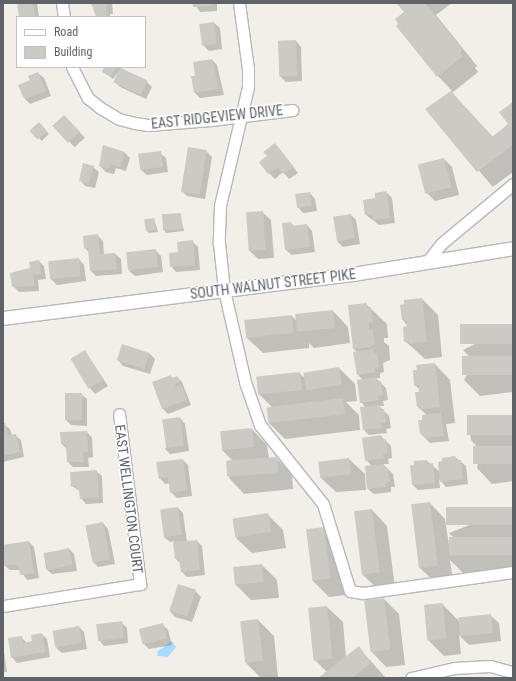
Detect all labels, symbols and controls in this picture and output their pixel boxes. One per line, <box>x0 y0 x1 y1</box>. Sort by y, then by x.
legend <box>16 16 146 68</box>
text: Road <box>54 25 78 39</box>
text: Building <box>54 45 92 59</box>
street label: EAST RIDGEVIEW DRIVE <box>150 102 284 132</box>
street label: SOUTH WALNUT STREET PIKE <box>189 265 357 303</box>
street label: EAST WELLINGTON COURT <box>112 424 146 574</box>

